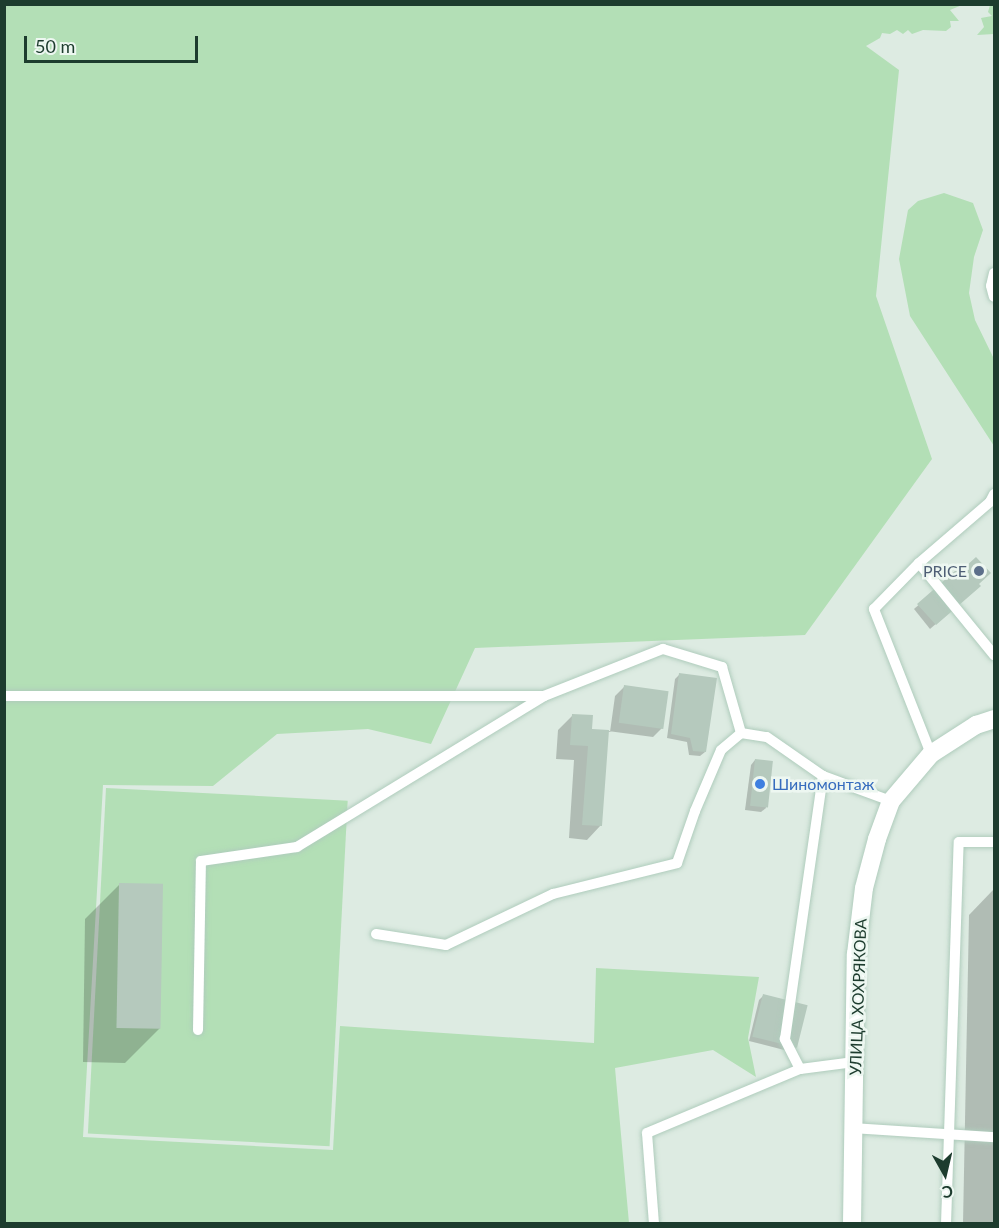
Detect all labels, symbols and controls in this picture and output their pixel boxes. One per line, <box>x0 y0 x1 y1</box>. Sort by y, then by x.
scale bar <box>27 24 201 62</box>
text: 50 m <box>35 35 75 57</box>
place label: PRICE <box>923 561 967 581</box>
marker: PRICE <box>972 564 986 578</box>
place label: Шиномонтаж <box>772 774 874 794</box>
marker: Шиномонтаж <box>753 777 767 791</box>
street label: УЛИЦА ХОХРЯКОВА <box>846 918 870 1076</box>
north arrow <box>915 1144 975 1204</box>
text: С <box>941 1182 954 1202</box>

